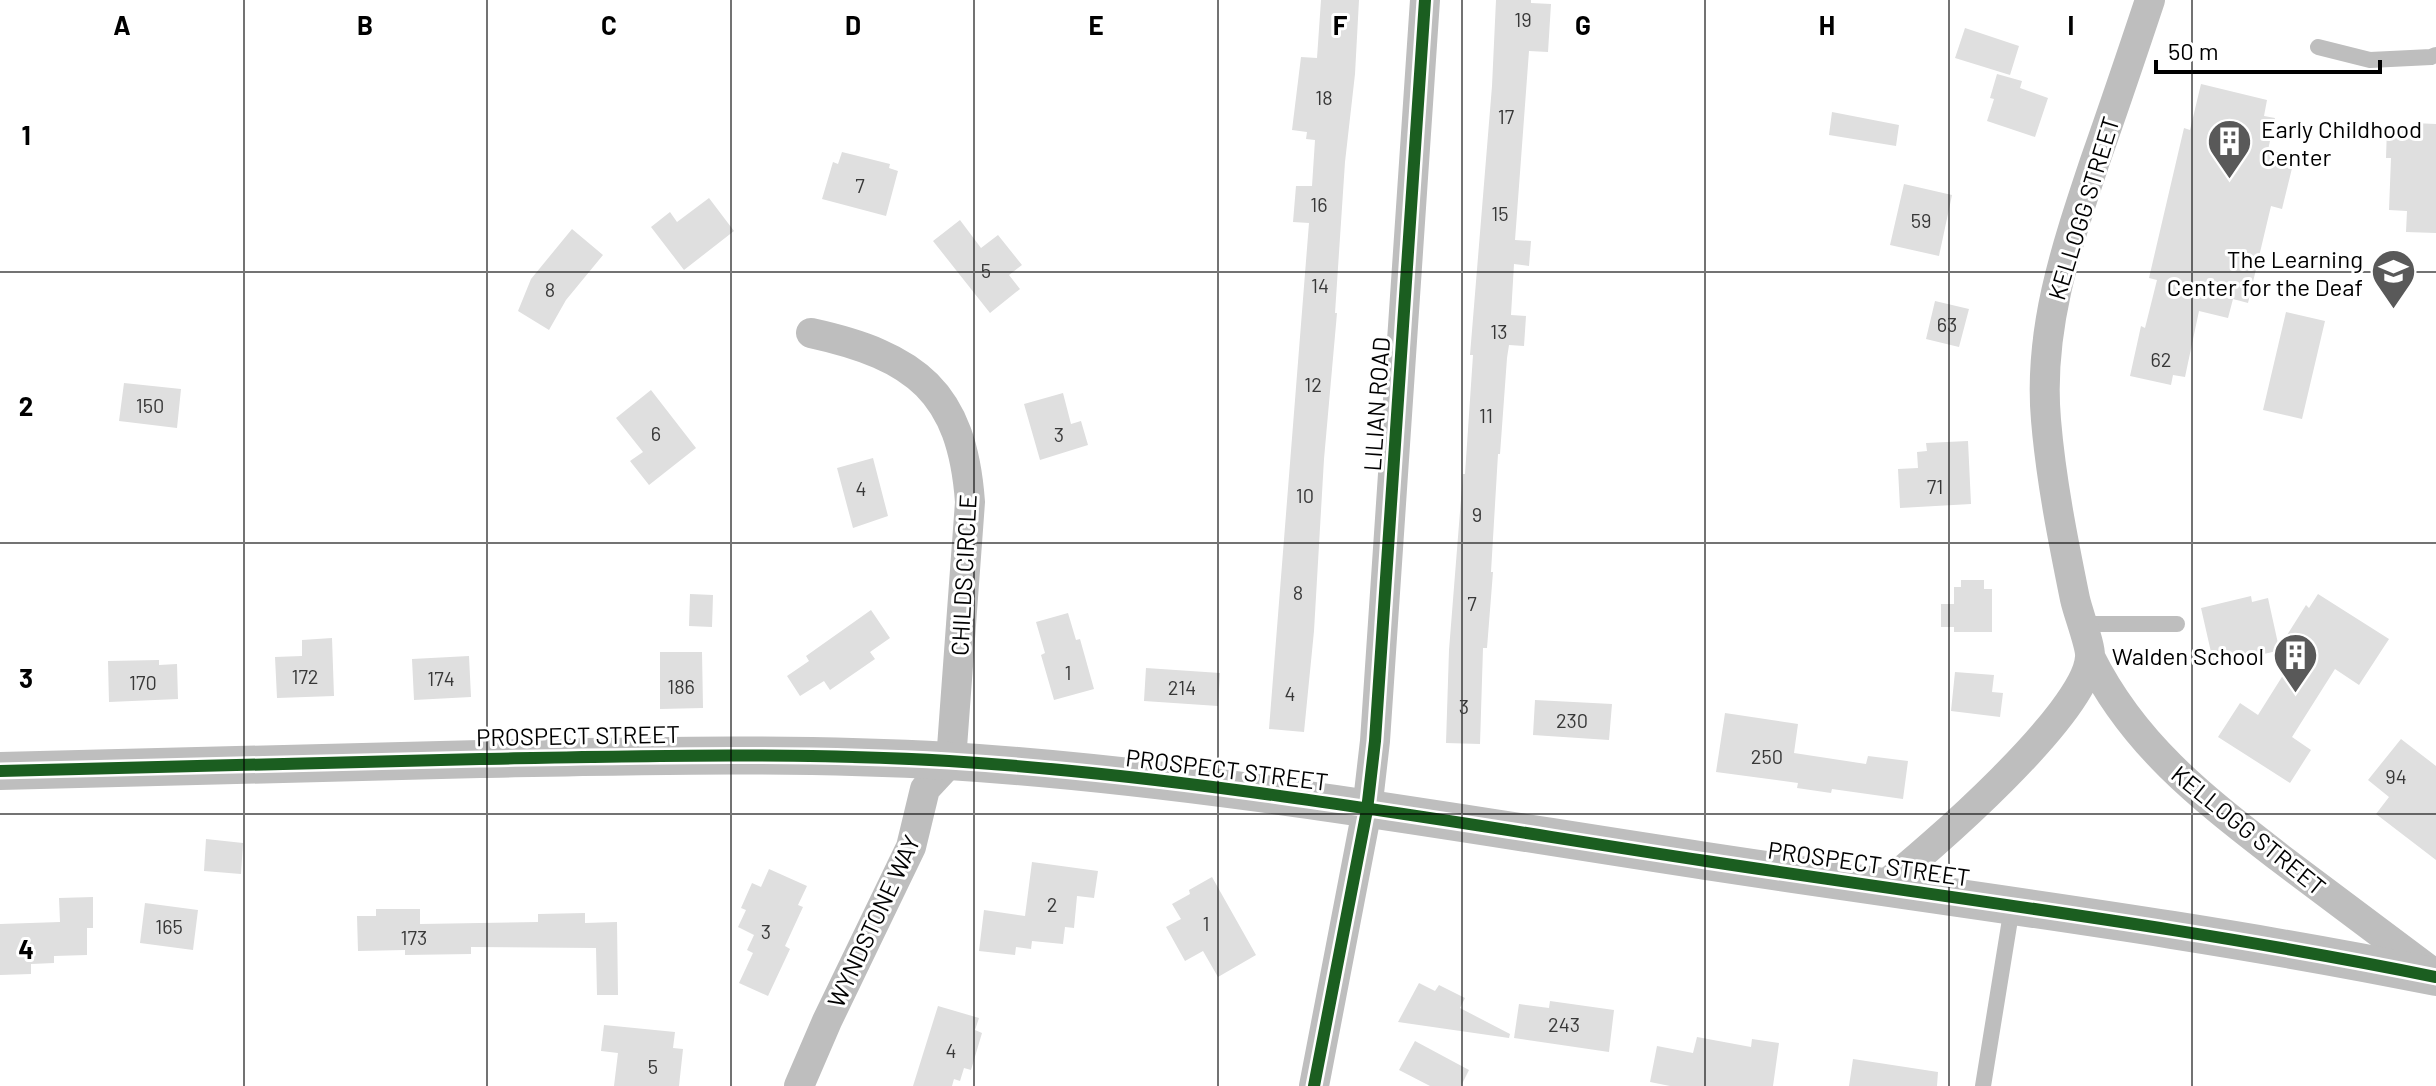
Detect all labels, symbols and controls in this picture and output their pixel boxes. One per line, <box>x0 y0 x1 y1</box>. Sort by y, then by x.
house number: 19 <box>1514 7 1532 31</box>
text: A <box>113 9 131 40</box>
text: B <box>357 9 373 40</box>
text: C <box>601 9 617 40</box>
text: D <box>845 9 861 40</box>
text: E <box>1088 9 1104 40</box>
text: F <box>1333 9 1348 40</box>
text: G <box>1575 9 1591 40</box>
text: H <box>1819 9 1835 40</box>
text: I <box>2068 9 2074 40</box>
scale bar <box>2156 24 2380 74</box>
text: 50 m <box>2168 36 2219 65</box>
house number: 18 <box>1315 85 1333 109</box>
house number: 17 <box>1498 104 1515 128</box>
street label: KELLOGG STREET <box>2041 113 2125 303</box>
place label: Early Childhood Center <box>2261 114 2422 171</box>
building icon: Early Childhood Center <box>2206 118 2254 181</box>
text: 1 <box>21 119 31 150</box>
house number: 7 <box>855 173 865 197</box>
house number: 16 <box>1310 192 1328 216</box>
house number: 15 <box>1491 201 1509 225</box>
house number: 59 <box>1911 208 1931 232</box>
place label: The Learning Center for the Deaf <box>2167 244 2363 301</box>
school or university icon: The Learning Center for the Deaf <box>2370 248 2418 311</box>
house number: 5 <box>981 258 991 282</box>
house number: 14 <box>1311 273 1329 297</box>
house number: 8 <box>545 277 555 301</box>
house number: 63 <box>1937 312 1957 336</box>
house number: 13 <box>1490 319 1508 343</box>
street label: LILIAN ROAD <box>1357 336 1395 472</box>
house number: 62 <box>2150 347 2172 371</box>
house number: 12 <box>1304 372 1322 396</box>
text: 2 <box>19 390 33 421</box>
house number: 150 <box>136 393 164 417</box>
house number: 11 <box>1479 403 1493 427</box>
house number: 6 <box>651 421 661 445</box>
house number: 3 <box>1054 422 1064 446</box>
house number: 71 <box>1927 474 1943 498</box>
house number: 4 <box>855 476 867 500</box>
house number: 10 <box>1296 483 1314 507</box>
street label: CHILDS CIRCLE <box>944 493 982 657</box>
house number: 9 <box>1472 502 1482 526</box>
house number: 8 <box>1293 580 1303 604</box>
house number: 7 <box>1467 591 1477 615</box>
building icon: Walden School <box>2271 631 2319 694</box>
place label: Walden School <box>2112 641 2264 670</box>
house number: 1 <box>1065 660 1072 684</box>
text: 3 <box>19 662 33 693</box>
house number: 172 <box>291 664 319 688</box>
house number: 174 <box>427 666 455 690</box>
house number: 170 <box>129 670 157 694</box>
house number: 186 <box>667 674 695 698</box>
house number: 214 <box>1168 675 1196 699</box>
house number: 4 <box>1284 681 1296 705</box>
house number: 3 <box>1459 694 1469 718</box>
house number: 230 <box>1556 708 1588 732</box>
street label: PROSPECT STREET <box>476 719 680 751</box>
street label: PROSPECT STREET <box>1124 742 1330 796</box>
house number: 250 <box>1751 744 1783 768</box>
street label: KELLOGG STREET <box>2166 759 2332 901</box>
house number: 94 <box>2385 764 2407 788</box>
street label: WYNDSTONE WAY <box>820 830 926 1012</box>
street label: PROSPECT STREET <box>1766 834 1972 892</box>
house number: 2 <box>1047 892 1057 916</box>
house number: 1 <box>1203 911 1210 935</box>
house number: 165 <box>155 914 183 938</box>
house number: 3 <box>761 919 771 943</box>
house number: 173 <box>401 925 427 949</box>
text: 4 <box>18 933 34 964</box>
house number: 243 <box>1548 1012 1580 1036</box>
house number: 4 <box>945 1038 957 1062</box>
house number: 5 <box>648 1054 658 1078</box>

